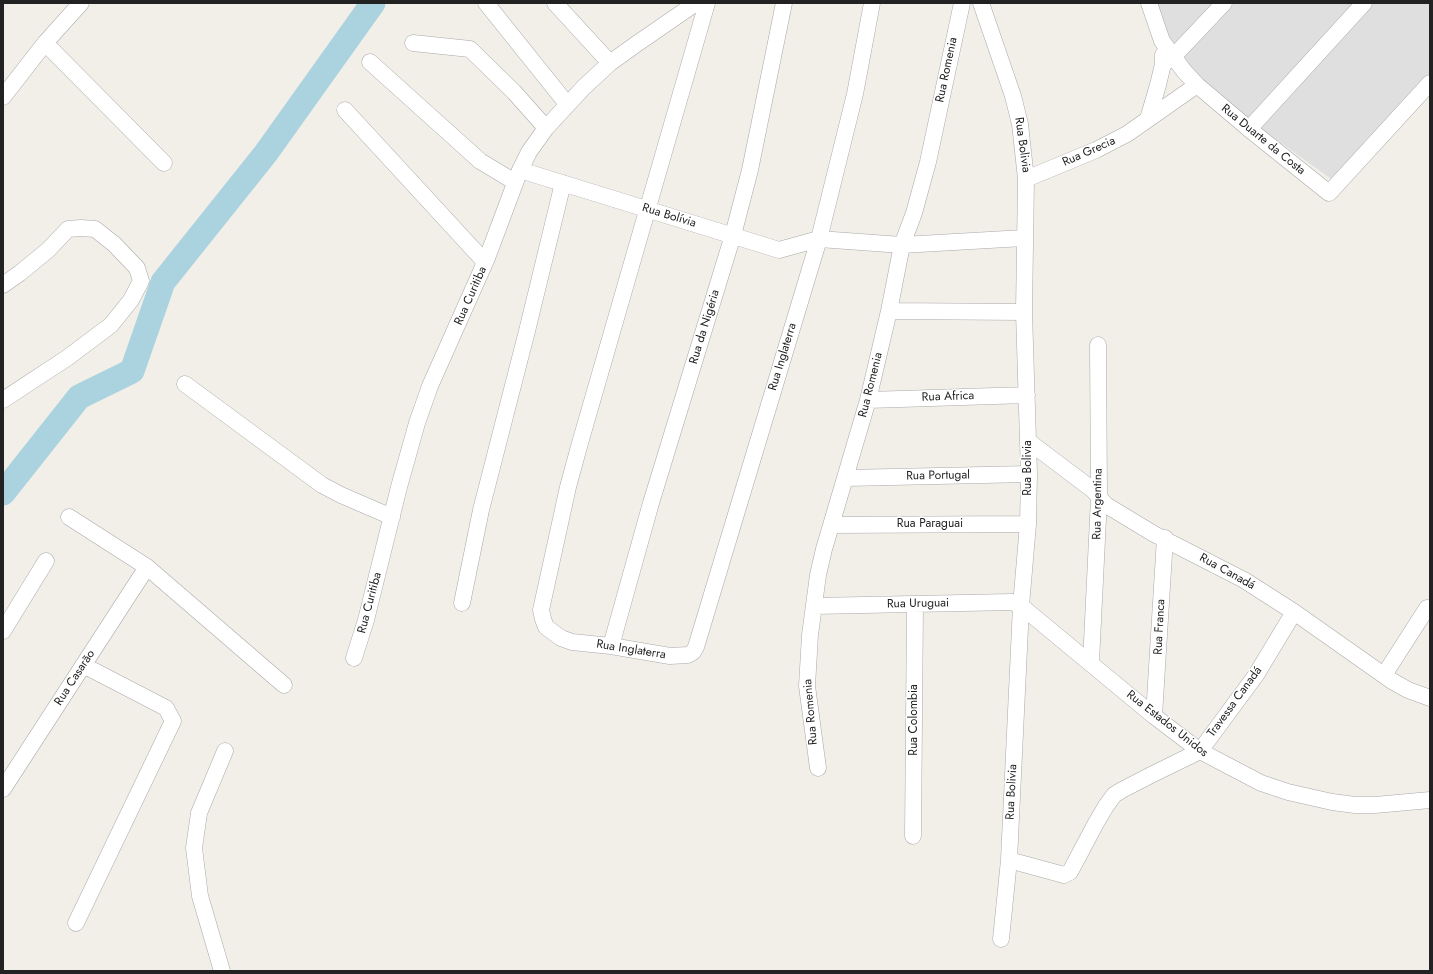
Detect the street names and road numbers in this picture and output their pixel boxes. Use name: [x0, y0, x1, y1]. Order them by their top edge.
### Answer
street label: Rua Romenia: [933, 36, 961, 104]
street label: Rua Duarte da Costa: [1218, 102, 1308, 178]
street label: Rua Bolivia: [1011, 116, 1033, 174]
street label: Rua Grecia: [1060, 134, 1118, 170]
street label: Rua Bolívia: [640, 201, 698, 231]
street label: Rua Curitiba: [452, 264, 490, 328]
street label: Rua da Nigéria: [687, 288, 723, 366]
street label: Rua Inglaterra: [766, 321, 800, 393]
street label: Rua Romenia: [856, 351, 886, 419]
street label: Rua Africa: [922, 389, 974, 405]
street label: Rua Bolivia: [1021, 440, 1035, 496]
street label: Rua Portugal: [906, 468, 970, 484]
street label: Rua Argentina: [1090, 468, 1106, 540]
street label: Rua Paraguai: [897, 517, 963, 531]
street label: Rua Canadá: [1197, 551, 1257, 593]
street label: Rua Curitiba: [355, 571, 385, 635]
street label: Rua Uruguai: [887, 596, 949, 612]
street label: Rua Franca: [1151, 599, 1169, 655]
street label: Rua Inglaterra: [595, 637, 667, 663]
street label: Rua Casarão: [52, 647, 98, 709]
street label: Travessa Canadá: [1205, 664, 1265, 740]
street label: Rua Romenia: [801, 678, 821, 746]
street label: Rua Colombia: [907, 684, 921, 756]
street label: Rua Estados Unidos: [1123, 688, 1211, 760]
street label: Rua Bolivia: [1003, 764, 1021, 820]

